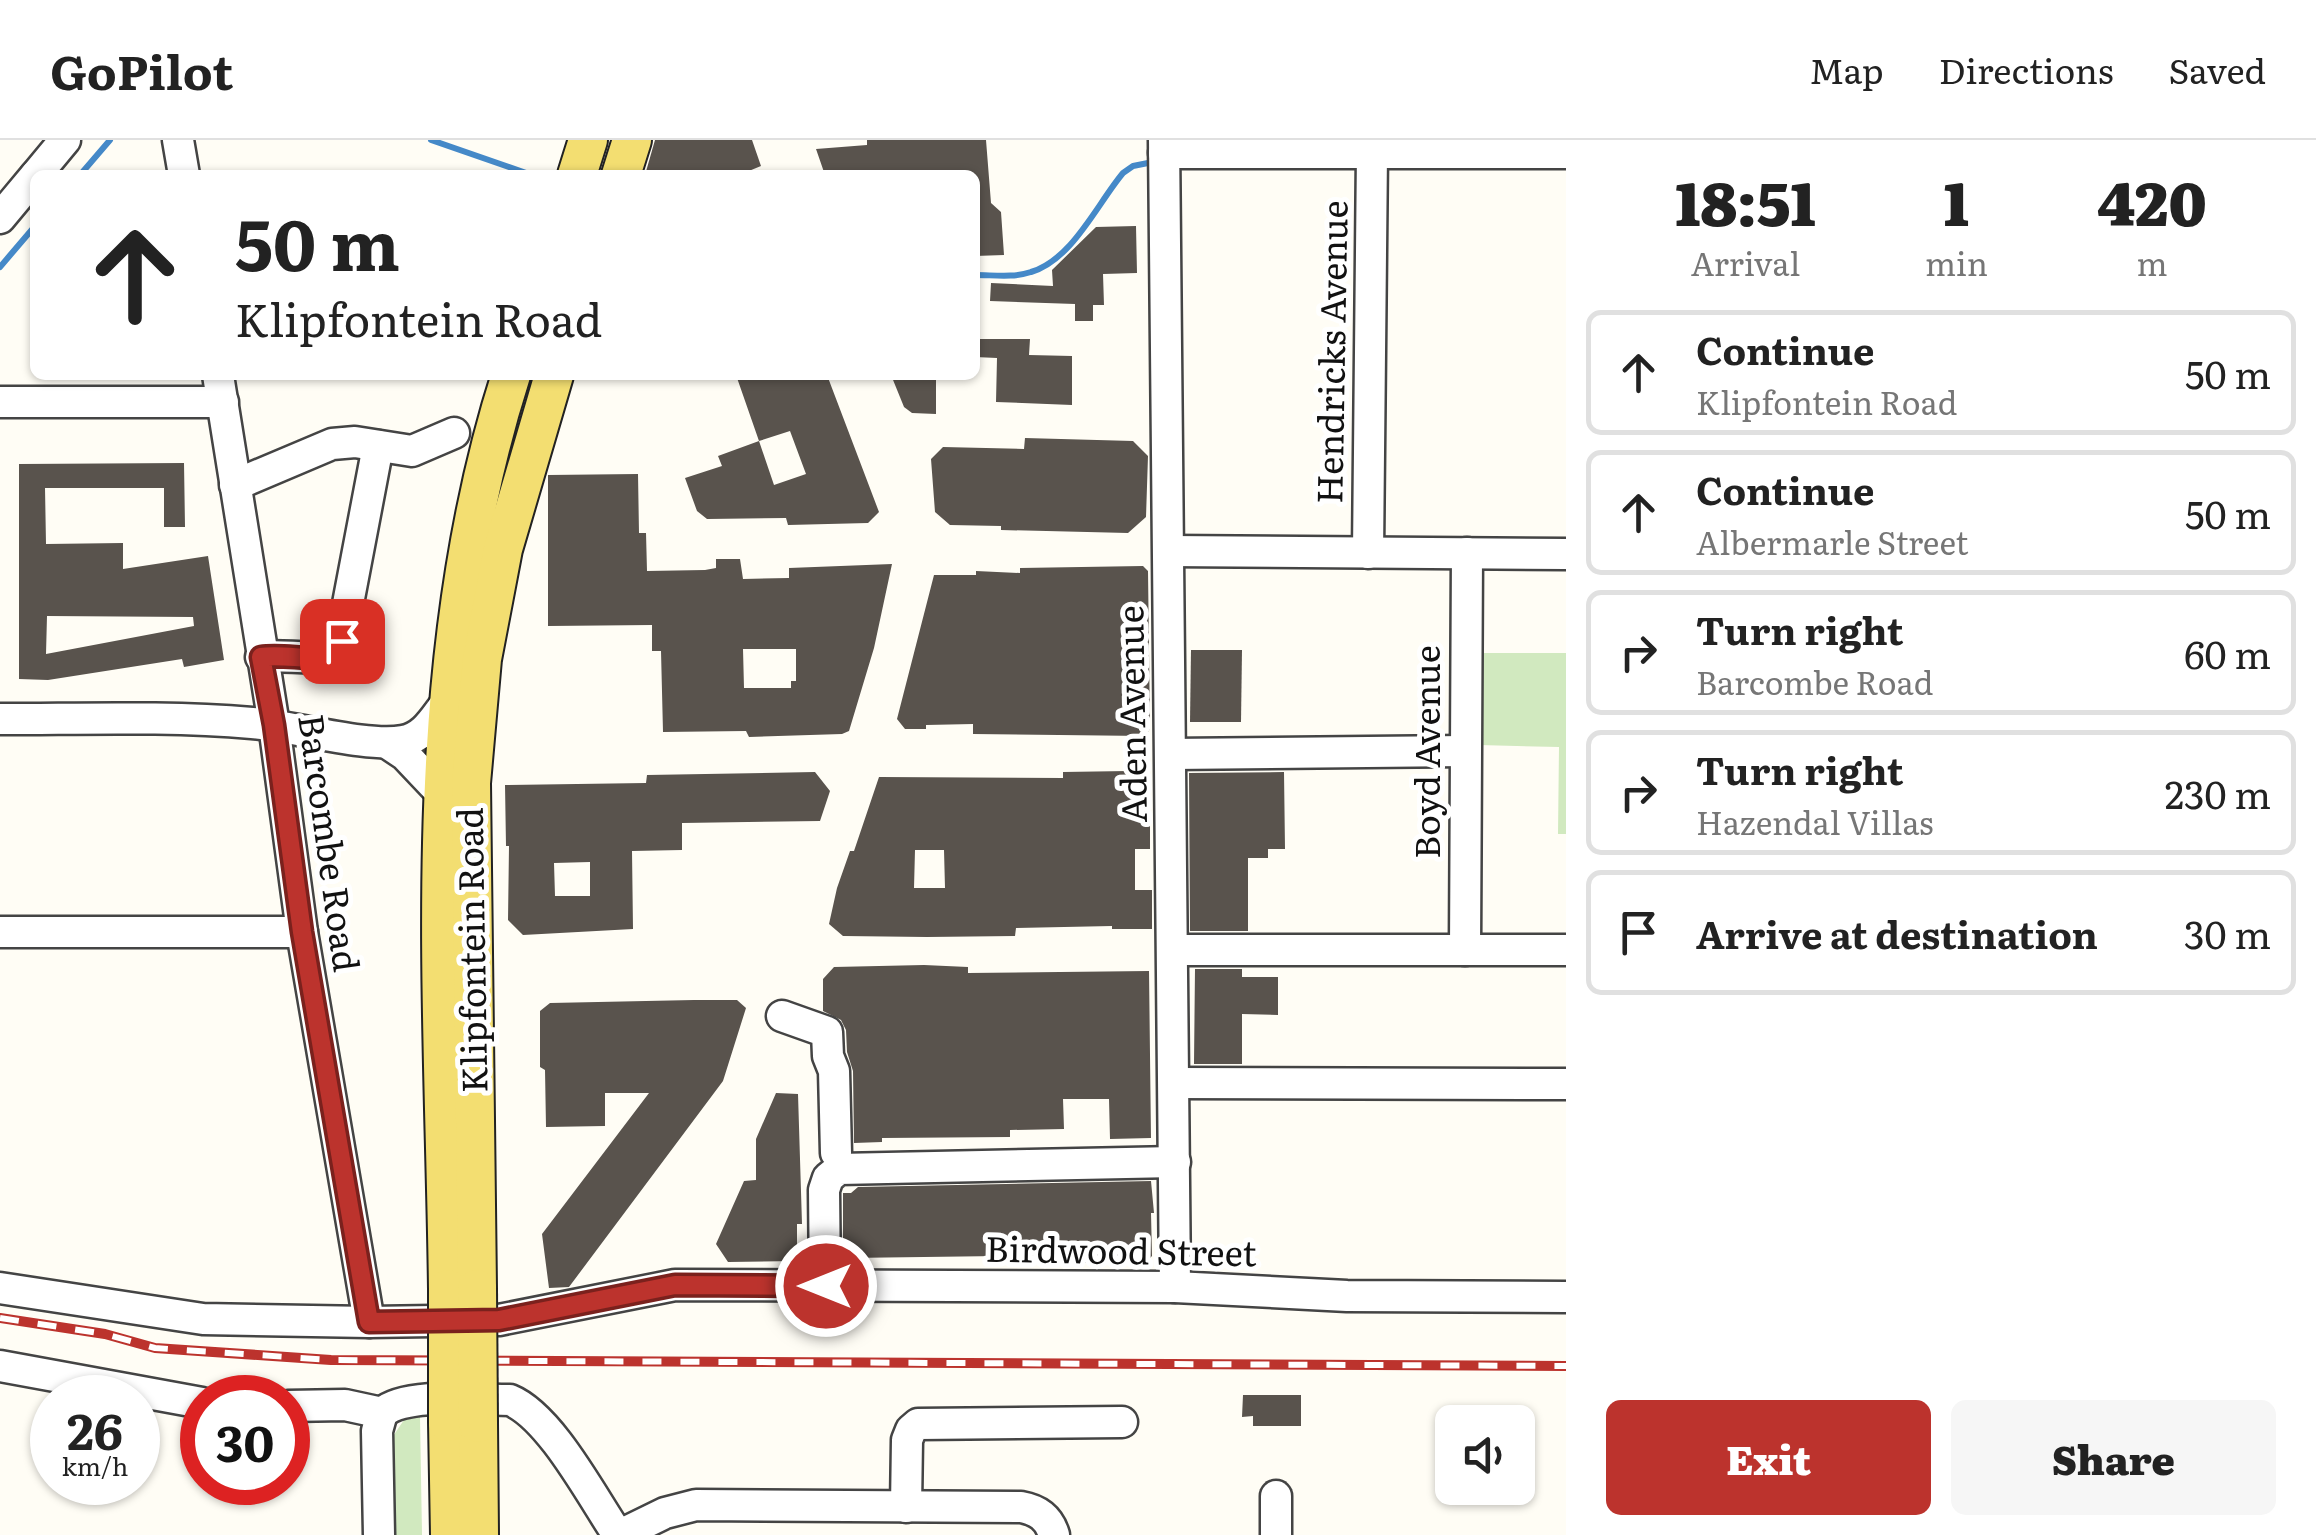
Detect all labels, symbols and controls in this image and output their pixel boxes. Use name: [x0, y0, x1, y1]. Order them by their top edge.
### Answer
text: GoPilot: [50, 34, 233, 105]
text: Map: [1809, 43, 1884, 95]
text: Directions: [1939, 43, 2114, 95]
text: Saved: [2169, 43, 2266, 95]
text: 18:51: [1675, 155, 1816, 244]
text: 1: [1944, 155, 1969, 244]
text: 420: [2097, 155, 2207, 244]
text: 50 m: [235, 189, 400, 293]
street label: Hendricks Avenue: [1301, 200, 1359, 504]
icon: ahead: [70, 210, 200, 340]
text: Arrival: [1691, 238, 1800, 286]
text: min: [1925, 238, 1988, 286]
text: m: [2136, 238, 2167, 286]
text: Klipfontein Road: [235, 284, 602, 351]
text: Continue: [1696, 320, 1874, 377]
text: 50 m: [2185, 344, 2271, 401]
icon: ahead: [1611, 345, 1666, 400]
text: Klipfontein Road: [1696, 377, 1957, 425]
text: Continue: [1696, 460, 1874, 517]
text: 50 m: [2185, 484, 2271, 541]
icon: ahead: [1611, 485, 1666, 540]
text: Albermarle Street: [1696, 517, 1969, 565]
pin: [300, 599, 385, 684]
text: Turn right: [1696, 600, 1903, 657]
street label: Aden Avenue: [1102, 605, 1158, 823]
icon: arrive: [315, 614, 370, 669]
text: 60 m: [2184, 624, 2271, 681]
icon: right: [1611, 625, 1666, 680]
street label: Boyd Avenue: [1399, 645, 1451, 859]
text: Barcombe Road: [1696, 657, 1933, 705]
street label: Barcombe Road: [287, 710, 375, 975]
text: Turn right: [1696, 740, 1903, 797]
text: 230 m: [2165, 764, 2271, 821]
icon: right: [1611, 765, 1666, 820]
text: Hazendal Villas: [1696, 797, 1934, 845]
street label: Klipfontein Road: [442, 807, 498, 1093]
text: Arrive at destination: [1696, 904, 2098, 961]
text: 30 m: [2184, 904, 2271, 961]
icon: arrive: [1611, 905, 1666, 960]
street label: Birdwood Street: [985, 1221, 1257, 1277]
position arrow: [774, 1234, 878, 1338]
speed limit sign: 30: [180, 1375, 310, 1505]
text: 26: [67, 1391, 123, 1465]
button: Exit: [1606, 1400, 1931, 1515]
button: Share: [1951, 1400, 2276, 1515]
map controls: [1435, 1405, 1535, 1505]
button: sound: [1435, 1405, 1535, 1505]
text: km/h: [62, 1447, 128, 1484]

